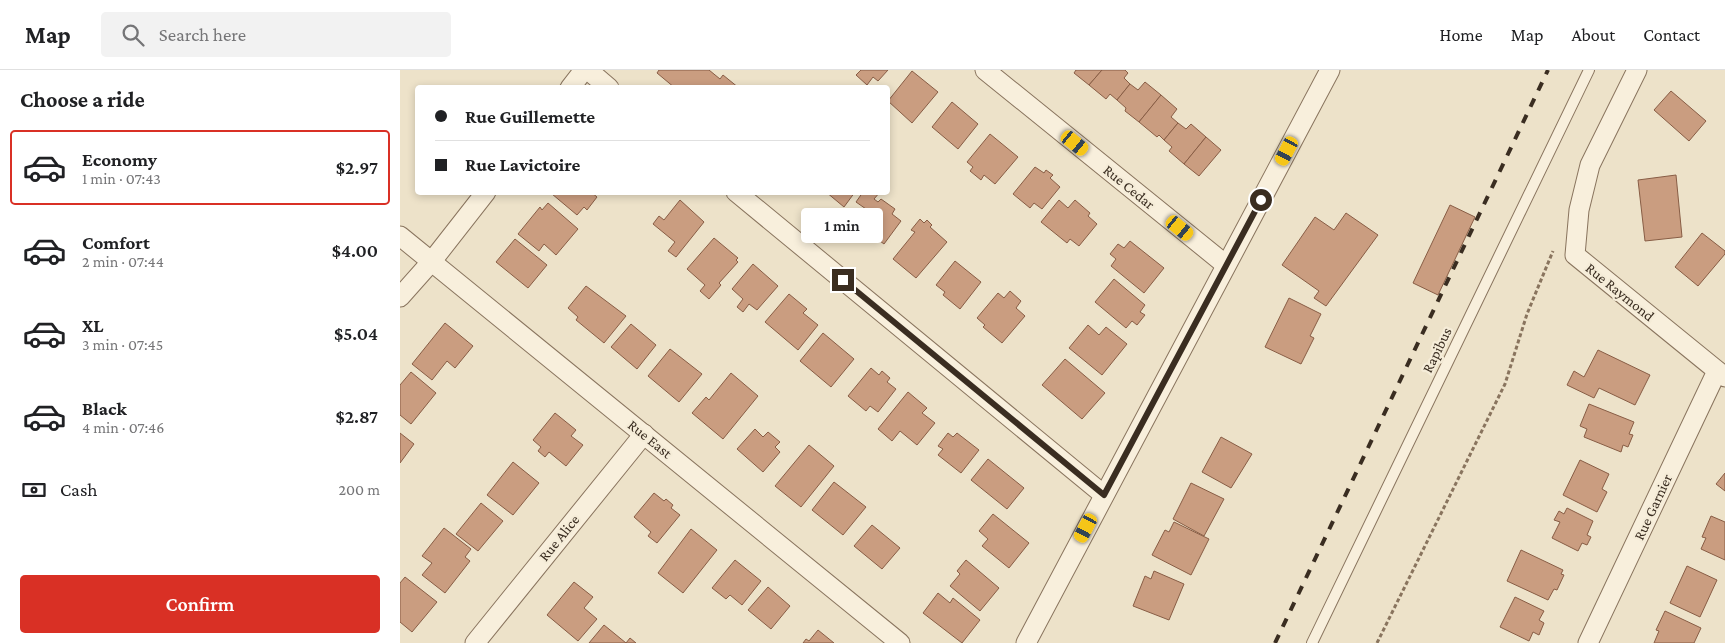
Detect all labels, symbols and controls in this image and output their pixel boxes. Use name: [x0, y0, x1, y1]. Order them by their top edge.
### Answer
search box: [101, 12, 451, 57]
text: Map: [25, 21, 71, 48]
icon: search: [119, 21, 147, 49]
text: Search here: [159, 24, 246, 45]
text: Home: [1440, 25, 1483, 45]
text: Map: [1511, 25, 1543, 45]
text: About: [1571, 25, 1615, 45]
text: Contact: [1643, 25, 1700, 45]
text: Choose a ride: [20, 87, 145, 112]
text: Rue Guillemette: [465, 106, 595, 127]
car: [1058, 128, 1091, 158]
car: [1273, 134, 1300, 168]
icon: car: [22, 145, 67, 190]
text: Economy: [82, 149, 157, 170]
text: Rue Lavictoire: [465, 154, 580, 175]
text: $2.97: [336, 157, 378, 178]
street label: Rue Cedar: [1100, 162, 1158, 213]
text: 1 min · 07:43: [82, 170, 161, 187]
route start: [1250, 189, 1272, 211]
callout: 1 min: [802, 208, 884, 242]
car: [1163, 213, 1196, 243]
text: 1 min: [824, 217, 860, 234]
icon: car: [22, 228, 67, 273]
text: Comfort: [82, 232, 150, 253]
text: $4.00: [332, 240, 378, 261]
text: 2 min · 07:44: [82, 253, 164, 270]
street label: Rue Raymond: [1582, 260, 1657, 325]
route end: [832, 269, 854, 291]
icon: car: [22, 311, 67, 356]
text: XL: [82, 315, 104, 336]
text: $5.04: [334, 323, 378, 344]
street label: Rapibus: [1419, 325, 1456, 376]
text: 3 min · 07:45: [82, 336, 163, 353]
icon: car: [22, 394, 67, 439]
text: Black: [82, 398, 127, 419]
text: $2.87: [335, 406, 378, 427]
street label: Rue East: [625, 417, 676, 462]
text: 4 min · 07:46: [82, 419, 164, 436]
street label: Rue Garnier: [1631, 471, 1676, 543]
icon: cash: [20, 476, 48, 504]
text: Cash: [60, 479, 98, 500]
text: 200 m: [338, 481, 380, 498]
street label: Rue Alice: [536, 511, 583, 564]
car: [1072, 511, 1099, 545]
button: Confirm: [20, 575, 380, 633]

